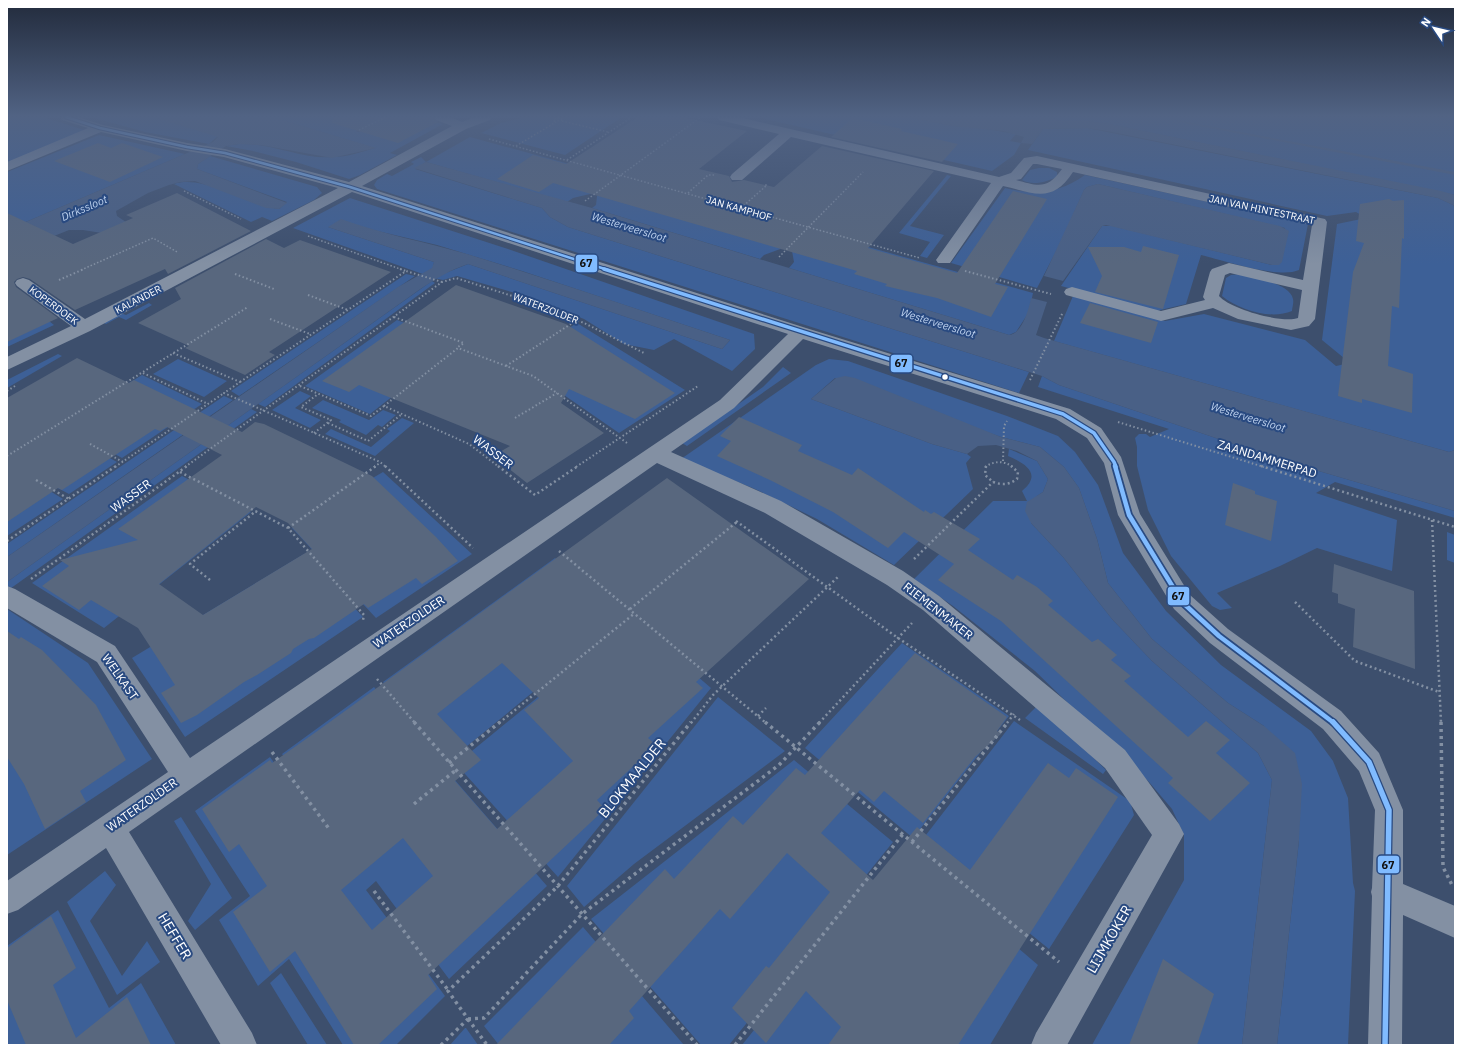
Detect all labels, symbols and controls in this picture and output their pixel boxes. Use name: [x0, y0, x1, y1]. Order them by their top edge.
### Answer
north arrow: [1414, 8, 1454, 48]
text: N: [1418, 15, 1434, 30]
water label: Dirkssloot: [59, 192, 110, 224]
street label: JAN VAN HINTESTRAAT: [1208, 192, 1316, 227]
street label: JAN KAMPHOF: [705, 193, 774, 224]
water label: Westerveersloot: [590, 209, 668, 245]
line badge: 67: [575, 254, 598, 273]
text: 67: [579, 256, 593, 270]
street label: KALANDER: [113, 282, 164, 317]
street label: KOPERDOEK: [27, 283, 81, 328]
street label: WATERZOLDER: [511, 290, 580, 327]
water label: Westerveersloot: [899, 305, 977, 341]
line badge: 67: [890, 354, 913, 373]
text: 67: [894, 356, 908, 370]
unlabelled marker: [940, 372, 950, 382]
water label: Westerveersloot: [1209, 399, 1287, 435]
street label: WASSER: [470, 432, 517, 472]
street label: ZAANDAMMERPAD: [1216, 436, 1319, 481]
street label: WASSER: [107, 476, 154, 515]
street label: RIEMENMAKER: [900, 579, 976, 643]
line badge: 67: [1167, 586, 1190, 606]
text: 67: [1171, 589, 1185, 603]
street label: WATERZOLDER: [370, 592, 448, 651]
street label: WELKAST: [99, 651, 142, 703]
street label: BLOKMAALDER: [594, 734, 670, 822]
street label: WATERZOLDER: [103, 774, 180, 835]
line badge: 67: [1377, 855, 1400, 874]
text: 67: [1381, 858, 1395, 872]
street label: LIJMKOKER: [1082, 902, 1136, 976]
street label: HEFFER: [154, 910, 196, 962]

